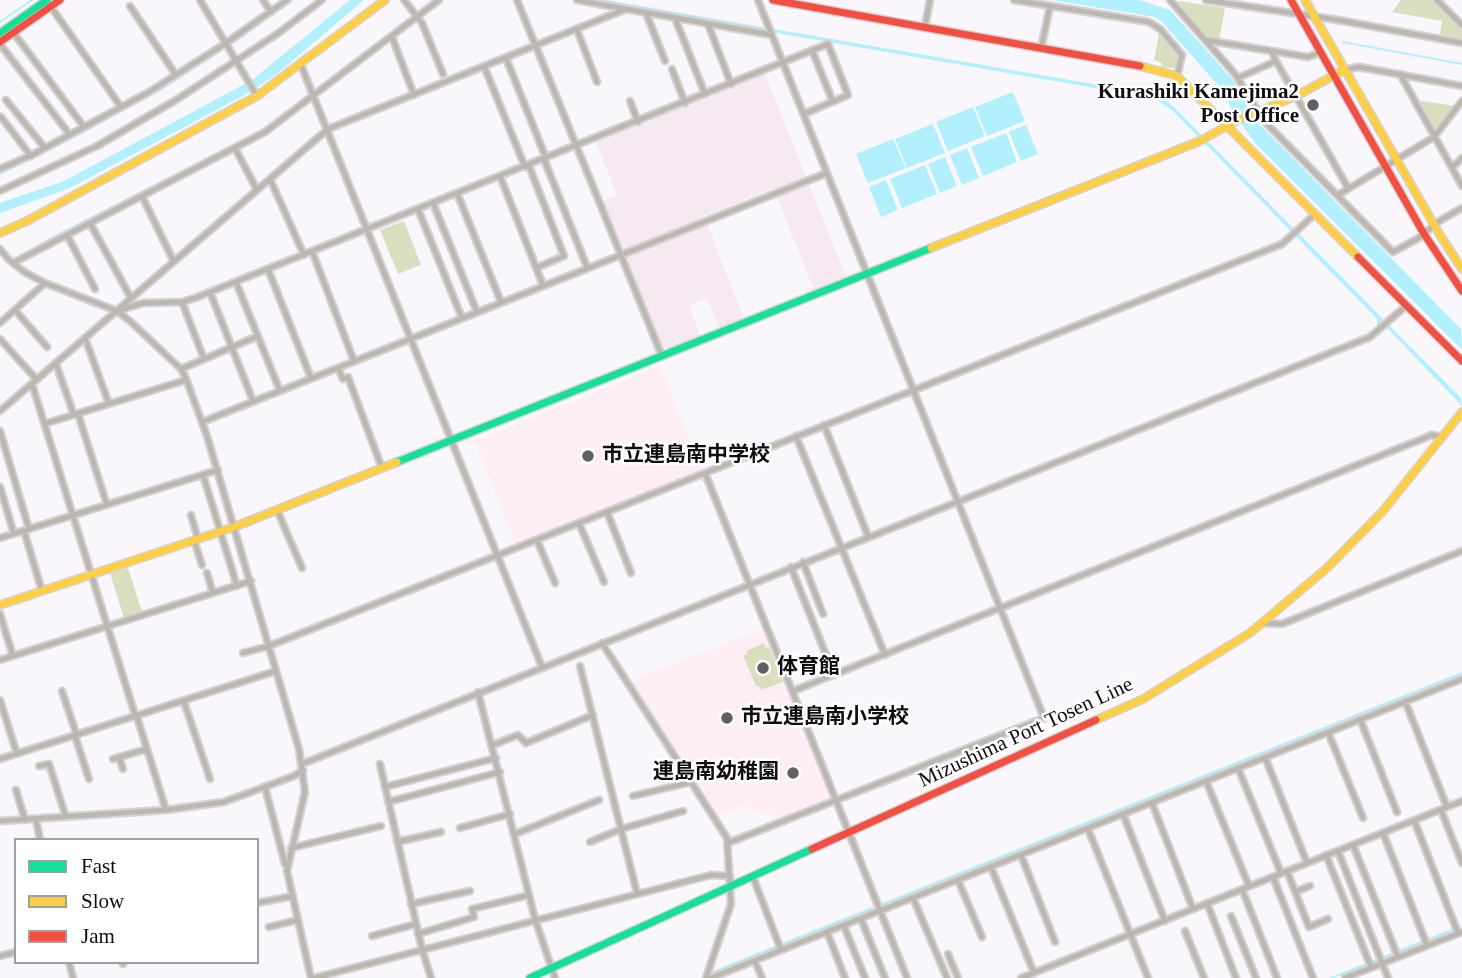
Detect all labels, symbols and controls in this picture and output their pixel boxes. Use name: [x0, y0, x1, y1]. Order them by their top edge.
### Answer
place label: Kurashiki Kamejima2 Post Office: [1098, 80, 1299, 130]
marker: Kurashiki Kamejima2 Post Office: [1305, 97, 1321, 113]
place label: 市立連島南中学校: [602, 443, 770, 469]
marker: 市立連島南中学校: [580, 448, 596, 464]
place label: 体育館: [777, 655, 840, 681]
marker: 体育館: [755, 660, 771, 676]
street label: Mizushima Port Tosen Line: [915, 672, 1137, 794]
place label: 市立連島南小学校: [741, 705, 909, 731]
marker: 市立連島南小学校: [719, 710, 735, 726]
place label: 連島南幼稚園: [653, 760, 779, 786]
marker: 連島南幼稚園: [785, 765, 801, 781]
legend: [14, 838, 259, 964]
text: Fast: [81, 854, 116, 878]
text: Slow: [81, 889, 124, 913]
text: Jam: [81, 924, 115, 948]

